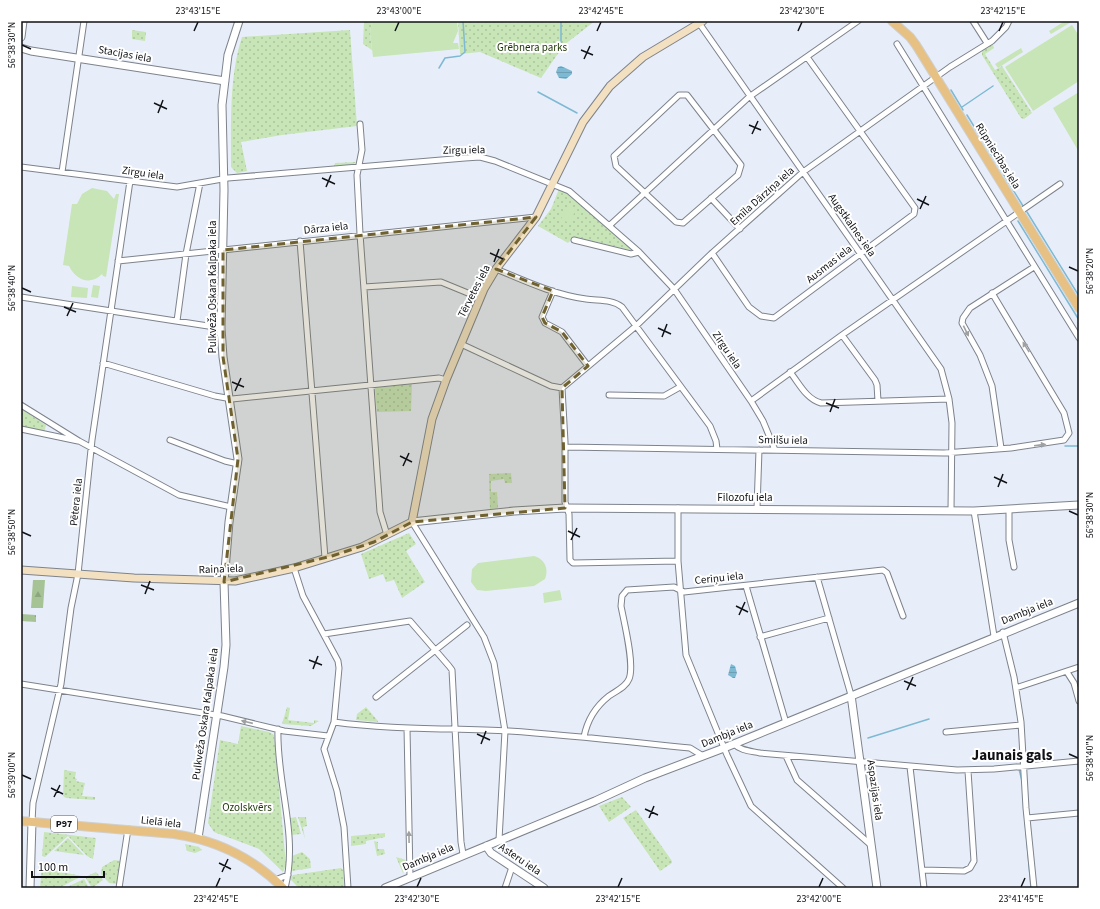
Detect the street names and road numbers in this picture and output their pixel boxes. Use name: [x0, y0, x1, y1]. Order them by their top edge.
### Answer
street label: Stacijas iela: [97, 42, 153, 66]
street label: Rūpniecības iela: [972, 120, 1024, 192]
street label: Zirgu iela: [443, 142, 485, 158]
street label: Zirgu iela: [121, 163, 165, 183]
street label: Emīla Dārziņa iela: [727, 163, 797, 229]
street label: Augstkalnes iela: [825, 190, 879, 260]
street label: Dārza iela: [303, 218, 349, 238]
street label: Pulkveža Oskara Kalpaka iela: [205, 220, 220, 354]
street label: Ausmas iela: [803, 241, 855, 287]
street label: Tērvetes iela: [454, 262, 494, 320]
street label: Zirgu iela: [709, 328, 745, 372]
street label: Smilšu iela: [758, 432, 808, 448]
street label: Pētera iela: [66, 477, 86, 527]
street label: Filozofu iela: [717, 490, 773, 505]
street label: Raiņa iela: [198, 561, 244, 577]
street label: Ceriņu iela: [694, 568, 744, 588]
street label: Dambja iela: [999, 594, 1055, 628]
street label: Pulkveža Oskara Kalpaka iela: [188, 647, 222, 781]
street label: Dambja iela: [699, 717, 755, 751]
street label: Aspazijas iela: [863, 759, 887, 821]
street label: Lielā iela: [140, 812, 182, 832]
road number: P97: [51, 816, 77, 832]
street label: Dambja iela: [400, 839, 456, 875]
street label: Asteru iela: [496, 839, 544, 879]

